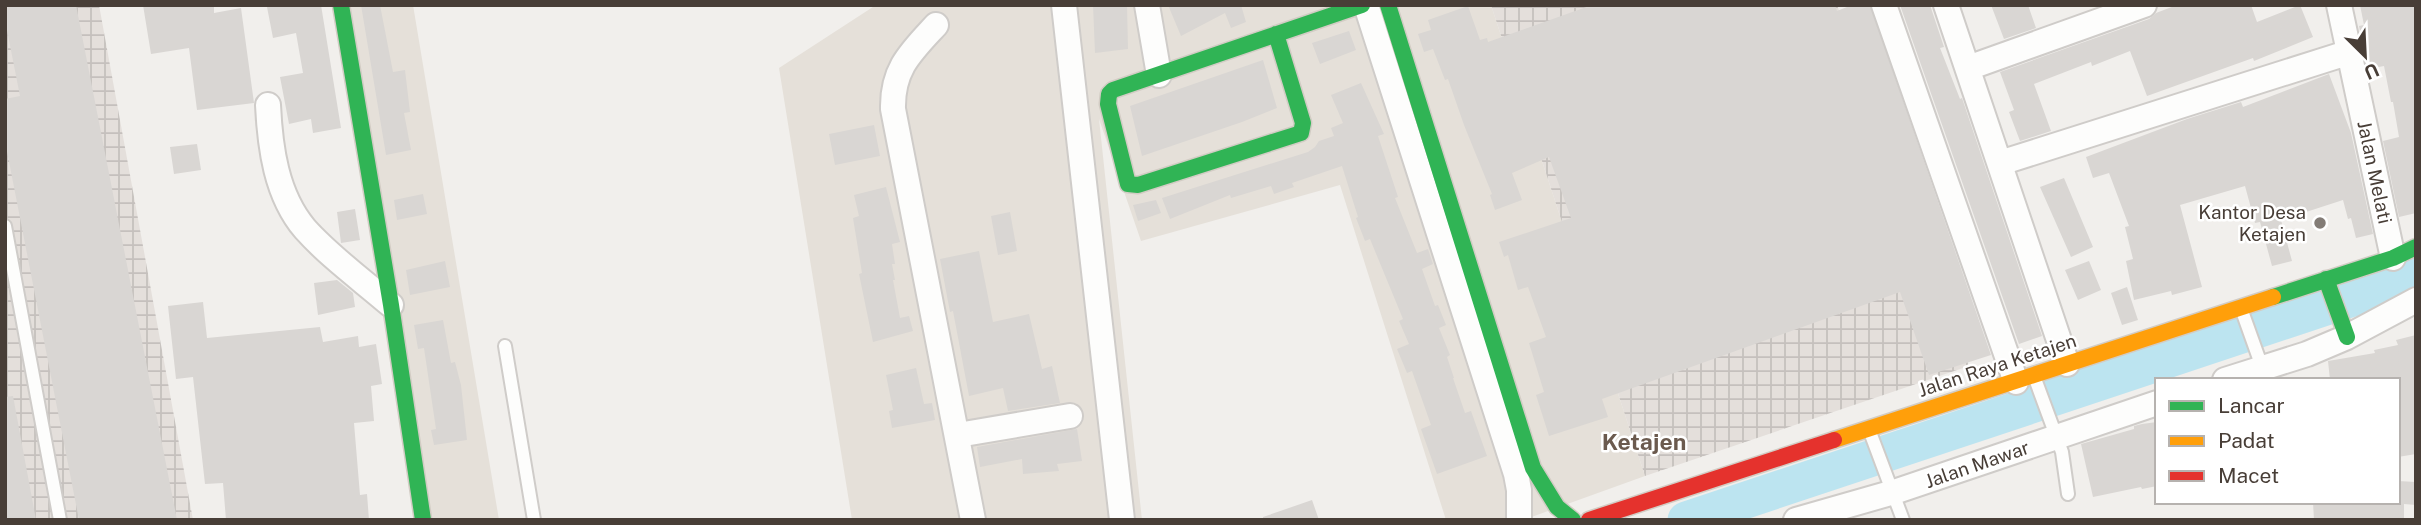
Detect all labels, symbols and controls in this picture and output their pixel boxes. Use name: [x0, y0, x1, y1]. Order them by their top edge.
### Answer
north arrow: [2330, 21, 2400, 91]
text: U: [2361, 59, 2383, 84]
street label: Jalan Melati: [2353, 118, 2397, 226]
place label: Kantor Desa Ketajen: [2198, 201, 2306, 245]
marker: Kantor Desa Ketajen: [2312, 215, 2328, 231]
street label: Jalan Raya Ketajen: [1915, 329, 2079, 401]
legend: [2155, 378, 2400, 504]
text: Lancar: [2218, 393, 2285, 418]
district label: Ketajen: [1602, 428, 1686, 455]
text: Padat: [2218, 428, 2275, 453]
street label: Jalan Mawar: [1922, 436, 2032, 492]
text: Macet: [2218, 463, 2279, 488]

